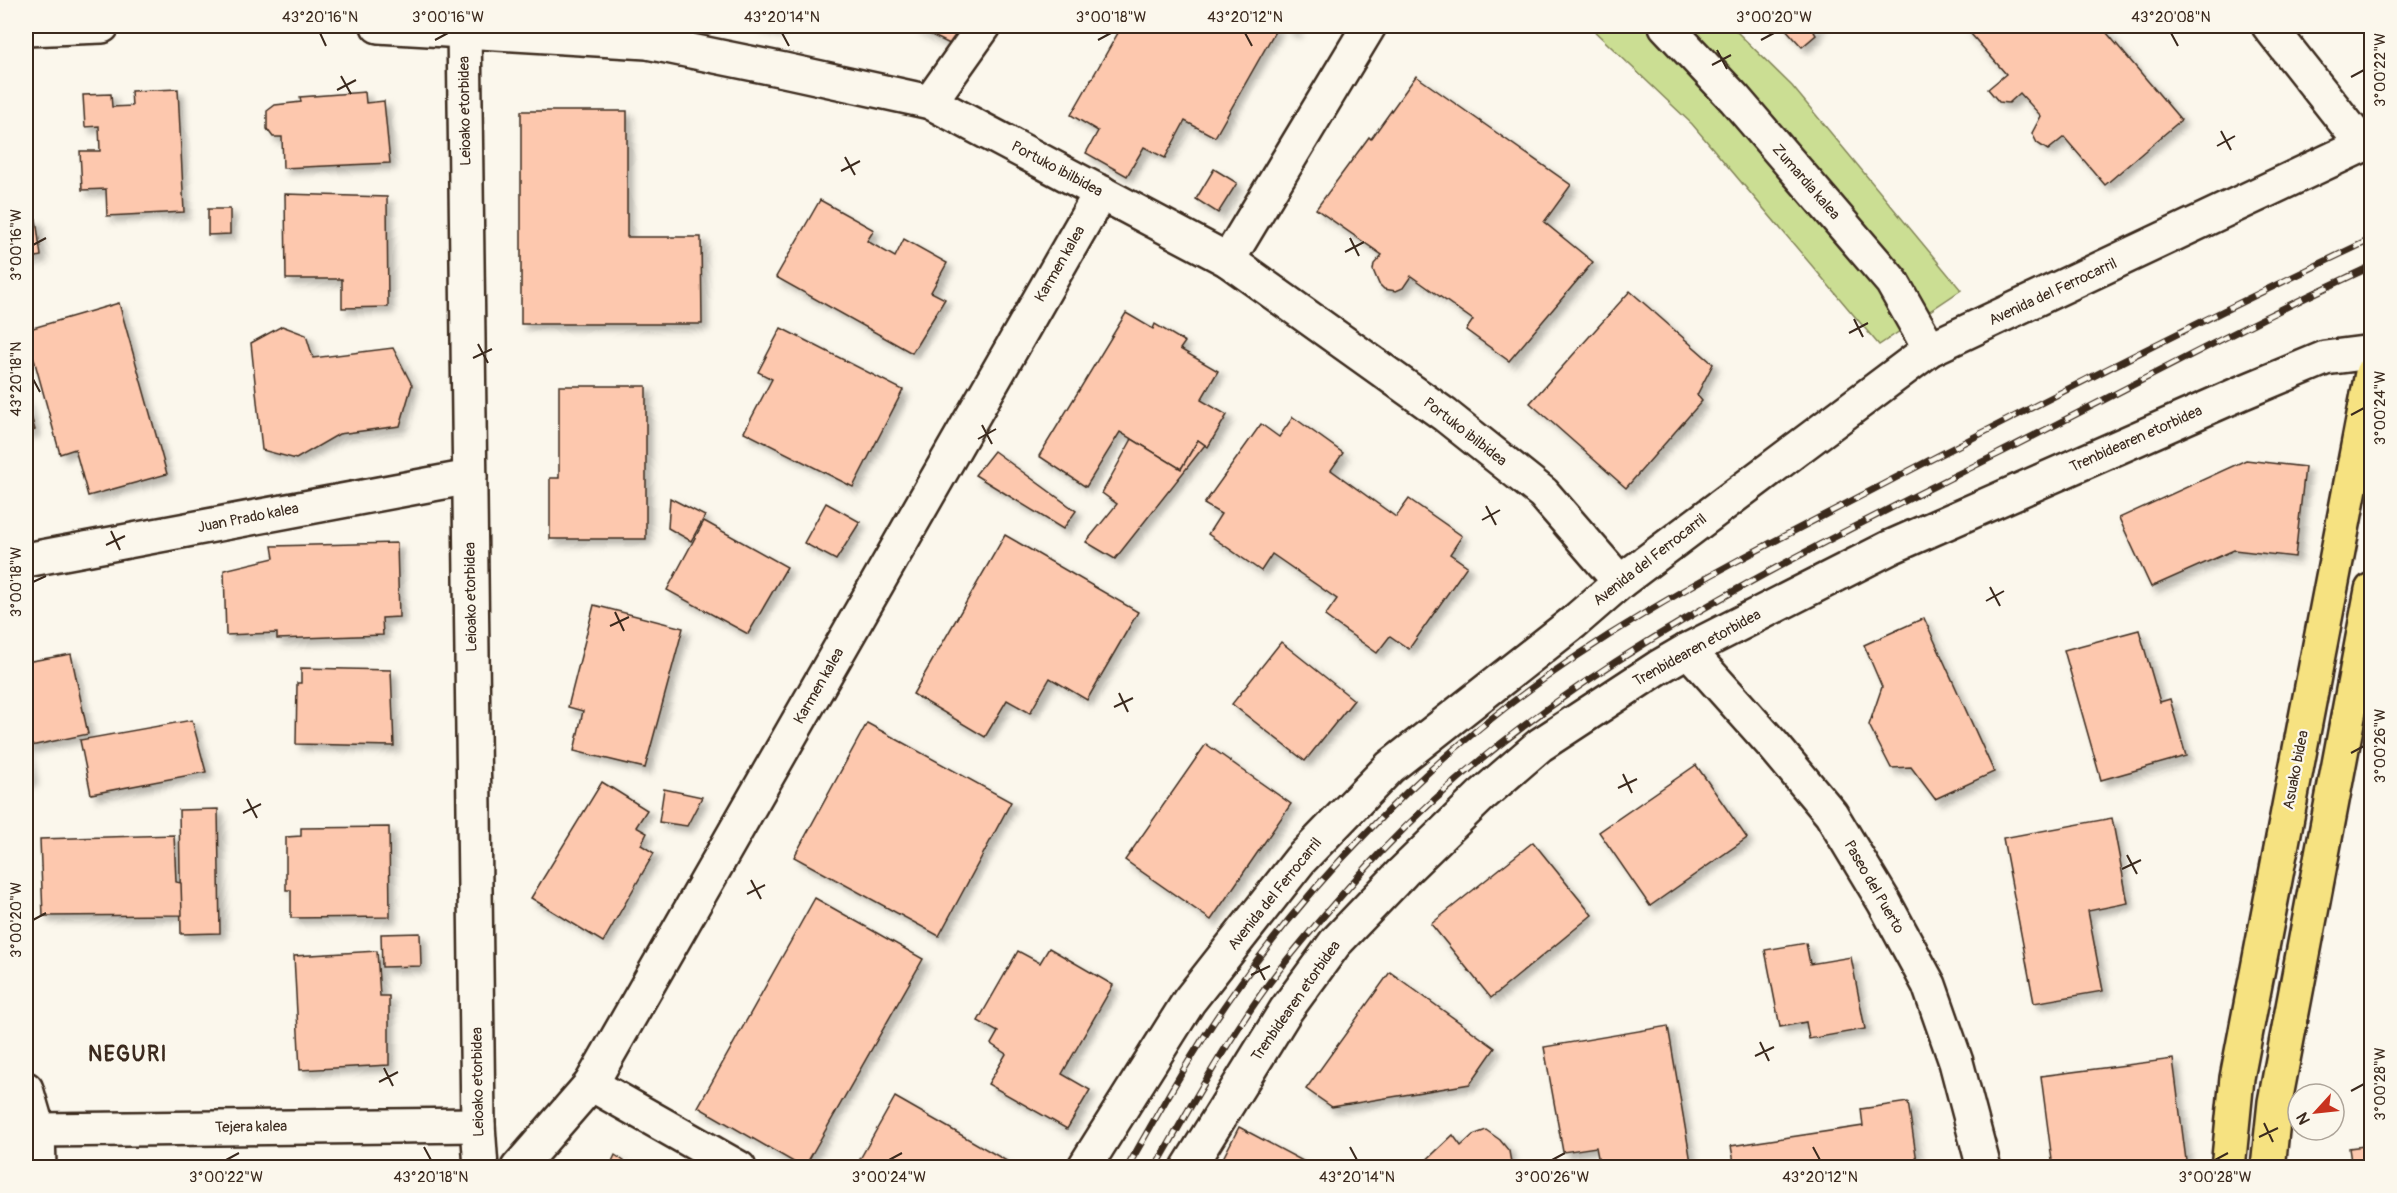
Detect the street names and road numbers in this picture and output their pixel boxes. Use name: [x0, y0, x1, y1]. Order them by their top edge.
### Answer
street label: Leioako etorbidea: [455, 56, 475, 166]
street label: Portuko ibilbidea: [1008, 137, 1106, 201]
street label: Zumardia kalea: [1768, 140, 1844, 224]
street label: Karmen kalea: [1031, 223, 1089, 305]
street label: Avenida del Ferrocarril: [1986, 254, 2120, 330]
street label: Portuko ibilbidea: [1419, 393, 1511, 471]
street label: Trenbidearen etorbidea: [2067, 401, 2205, 477]
street label: Juan Prado kalea: [196, 499, 300, 537]
street label: Avenida del Ferrocarril: [1589, 510, 1711, 610]
street label: Leioako etorbidea: [461, 542, 481, 652]
street label: Trenbidearen etorbidea: [1630, 605, 1764, 691]
street label: Karmen kalea: [790, 645, 848, 727]
street label: Asuako bidea: [2279, 729, 2313, 811]
street label: Avenida del Ferrocarril: [1224, 834, 1326, 954]
street label: Paseo del Puerto: [1840, 837, 1908, 937]
street label: Trenbidearen etorbidea: [1247, 937, 1345, 1065]
street label: Leioako etorbidea: [468, 1027, 488, 1137]
street label: Tejera kalea: [215, 1117, 287, 1137]

